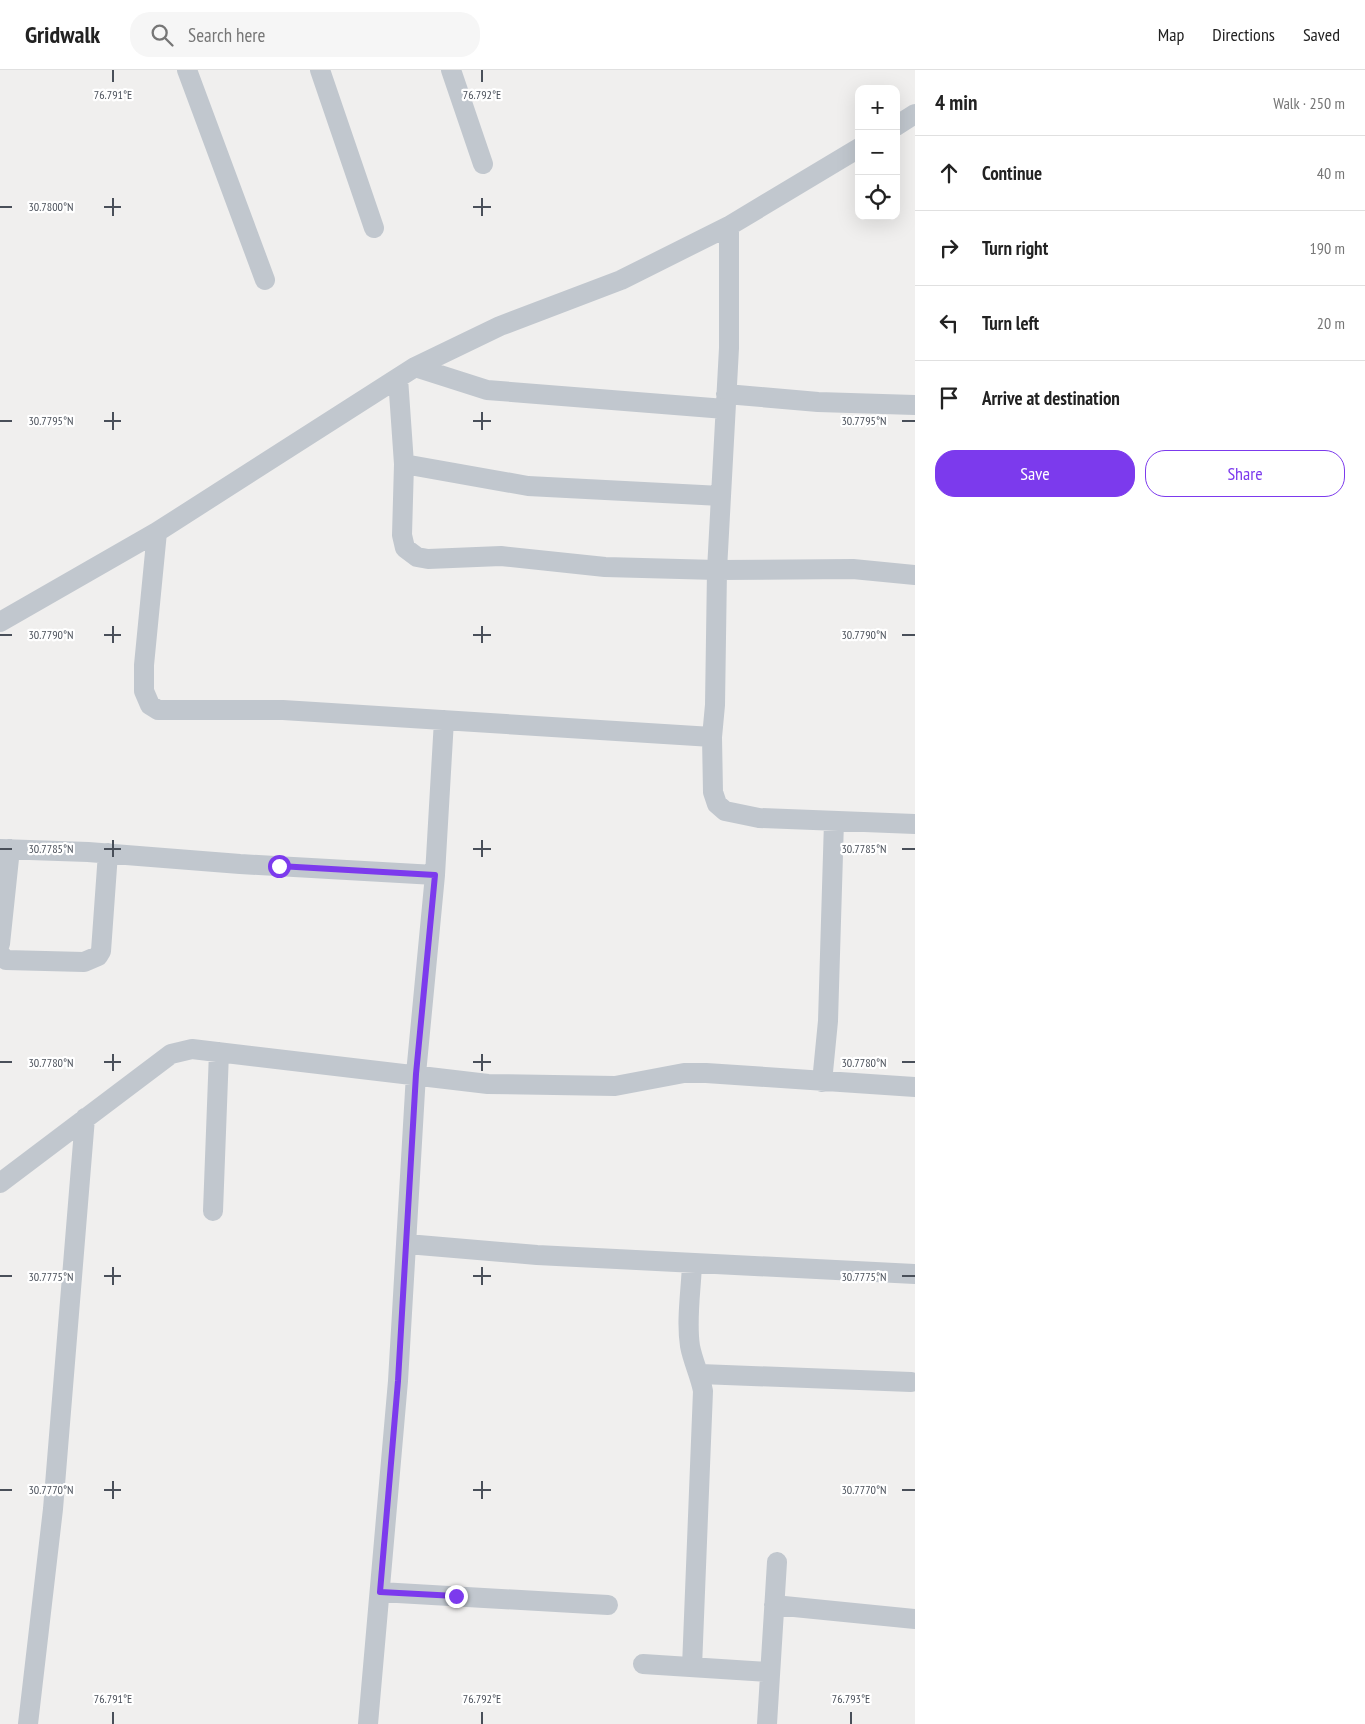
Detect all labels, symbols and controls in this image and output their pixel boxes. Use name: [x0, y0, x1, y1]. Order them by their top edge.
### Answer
search box: [130, 12, 480, 57]
text: Gridwalk: [25, 19, 100, 50]
icon: search: [148, 21, 176, 49]
text: Search here: [188, 23, 265, 47]
text: Map: [1158, 23, 1184, 46]
text: Directions: [1212, 23, 1275, 46]
text: Saved: [1303, 23, 1340, 46]
map controls: [855, 85, 900, 220]
button: +: [855, 85, 900, 130]
text: 76.791°E: [94, 87, 132, 102]
text: 76.792°E: [463, 87, 501, 102]
text: 4 min: [935, 89, 977, 116]
text: Walk · 250 m: [1273, 93, 1345, 113]
button: −: [855, 130, 900, 175]
icon: ahead: [935, 159, 963, 187]
text: Continue: [982, 161, 1042, 185]
text: 40 m: [1317, 163, 1345, 183]
button: locate: [855, 175, 900, 220]
text: 30.7800°N: [28, 199, 74, 214]
icon: right: [935, 234, 963, 262]
text: Turn right: [982, 236, 1048, 260]
text: 190 m: [1310, 238, 1345, 258]
icon: left: [935, 309, 963, 337]
text: Turn left: [982, 311, 1039, 335]
text: 20 m: [1317, 313, 1345, 333]
icon: arrive: [935, 384, 963, 412]
text: Arrive at destination: [982, 386, 1120, 410]
text: 30.7795°N: [28, 413, 74, 428]
text: 30.7795°N: [841, 413, 887, 428]
button: Save: [935, 450, 1135, 497]
button: Share: [1145, 450, 1345, 497]
text: 30.7790°N: [28, 627, 74, 642]
text: 30.7790°N: [841, 627, 887, 642]
text: 30.7785°N: [28, 841, 74, 856]
text: 30.7785°N: [841, 841, 887, 856]
route start: [268, 855, 291, 878]
text: 30.7780°N: [28, 1055, 74, 1070]
text: 30.7780°N: [841, 1055, 887, 1070]
text: 30.7775°N: [28, 1269, 74, 1284]
text: 30.7775°N: [841, 1269, 887, 1284]
text: 30.7770°N: [28, 1482, 74, 1497]
text: 30.7770°N: [841, 1482, 887, 1497]
route end: [445, 1585, 468, 1608]
text: 76.791°E: [94, 1691, 132, 1706]
text: 76.792°E: [463, 1691, 501, 1706]
text: 76.793°E: [832, 1691, 870, 1706]

